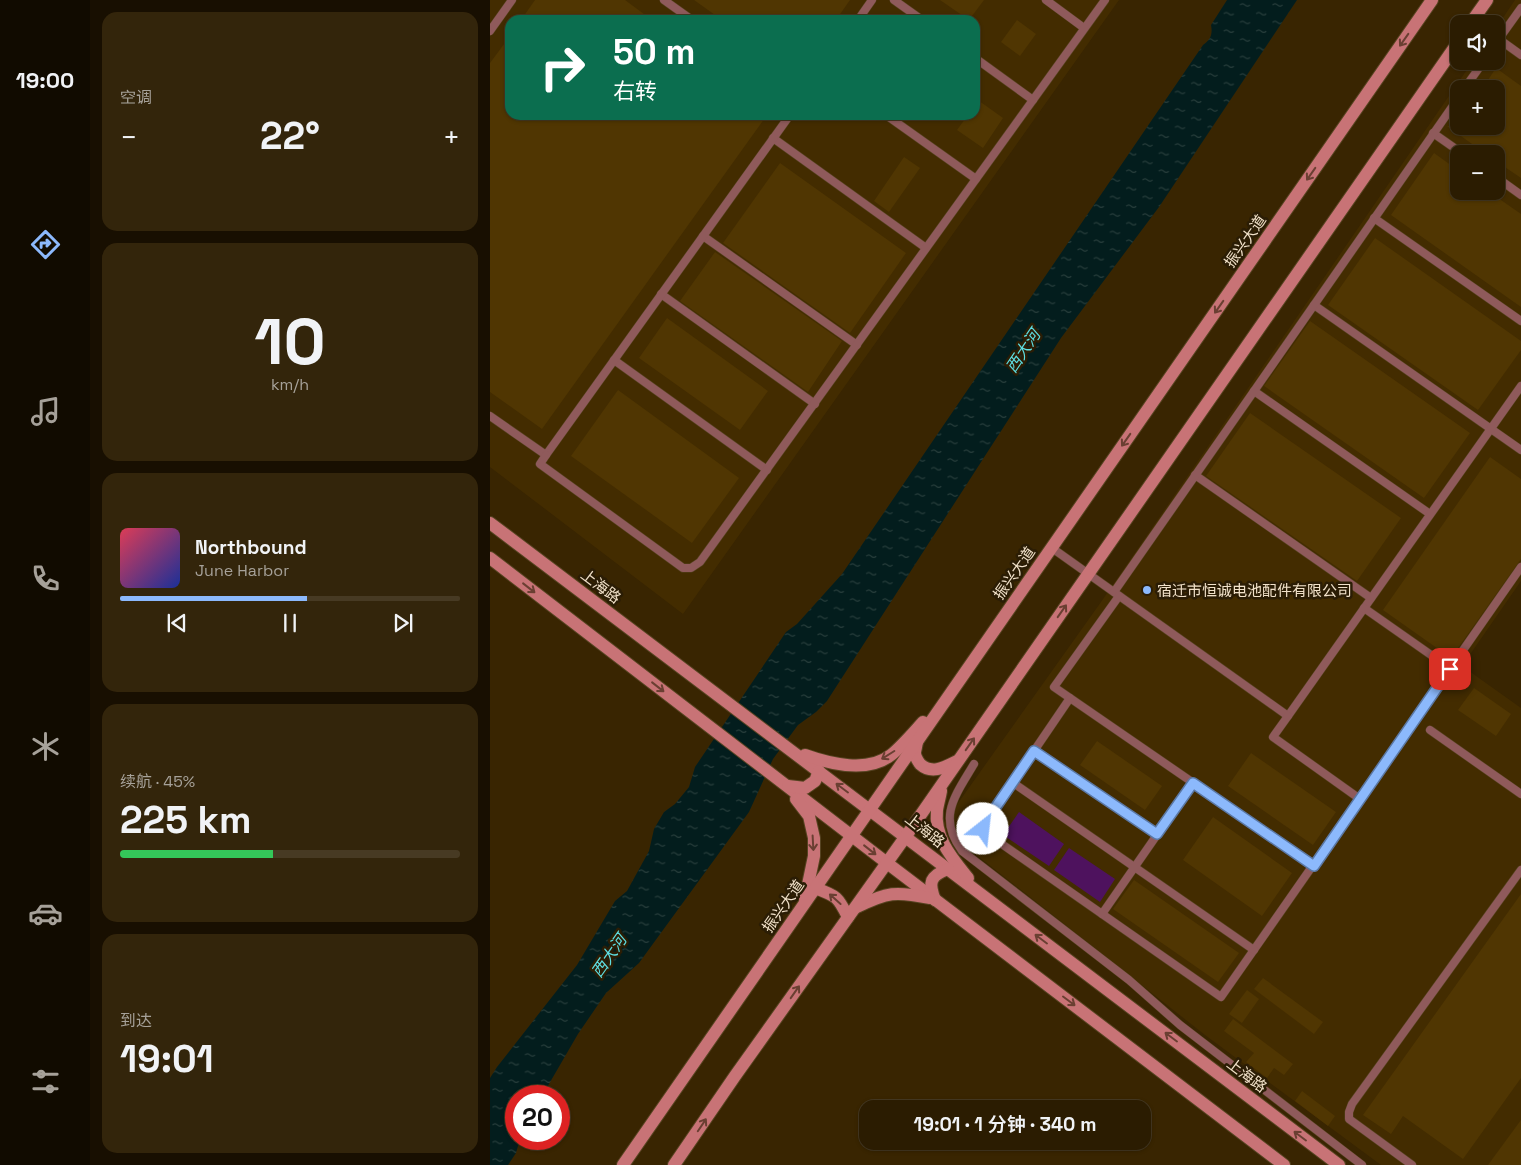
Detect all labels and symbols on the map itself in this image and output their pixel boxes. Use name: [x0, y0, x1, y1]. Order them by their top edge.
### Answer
one-way arrow: [1399, 33, 1409, 47]
one-way arrow: [1306, 166, 1316, 180]
street label: 振兴大道: [1220, 211, 1270, 271]
one-way arrow: [1214, 300, 1224, 314]
water label: 西大河: [1001, 323, 1047, 377]
one-way arrow: [1121, 433, 1131, 447]
street label: 振兴大道: [989, 543, 1039, 603]
street label: 上海路: [577, 565, 625, 607]
place label: 宿迁市恒诚电池配件有限公司: [1157, 581, 1352, 600]
one-way arrow: [522, 583, 536, 593]
marker: 宿迁市恒诚电池配件有限公司: [1141, 584, 1153, 596]
one-way arrow: [1057, 604, 1067, 618]
pin: [1429, 648, 1471, 690]
one-way arrow: [651, 681, 664, 692]
one-way arrow: [965, 738, 975, 752]
one-way arrow: [881, 750, 895, 761]
one-way arrow: [835, 783, 849, 793]
position arrow: [956, 802, 1008, 854]
street label: 上海路: [901, 809, 949, 851]
one-way arrow: [809, 835, 818, 851]
one-way arrow: [863, 845, 877, 855]
street label: 振兴大道: [758, 876, 808, 936]
one-way arrow: [829, 893, 842, 904]
water label: 西大河: [587, 928, 633, 982]
one-way arrow: [1035, 934, 1048, 945]
one-way arrow: [790, 985, 800, 999]
one-way arrow: [1062, 996, 1075, 1007]
one-way arrow: [1165, 1032, 1178, 1043]
street label: 上海路: [1223, 1054, 1271, 1096]
speed limit sign: 20: [505, 1085, 570, 1150]
one-way arrow: [697, 1118, 707, 1132]
one-way arrow: [1294, 1130, 1307, 1141]

